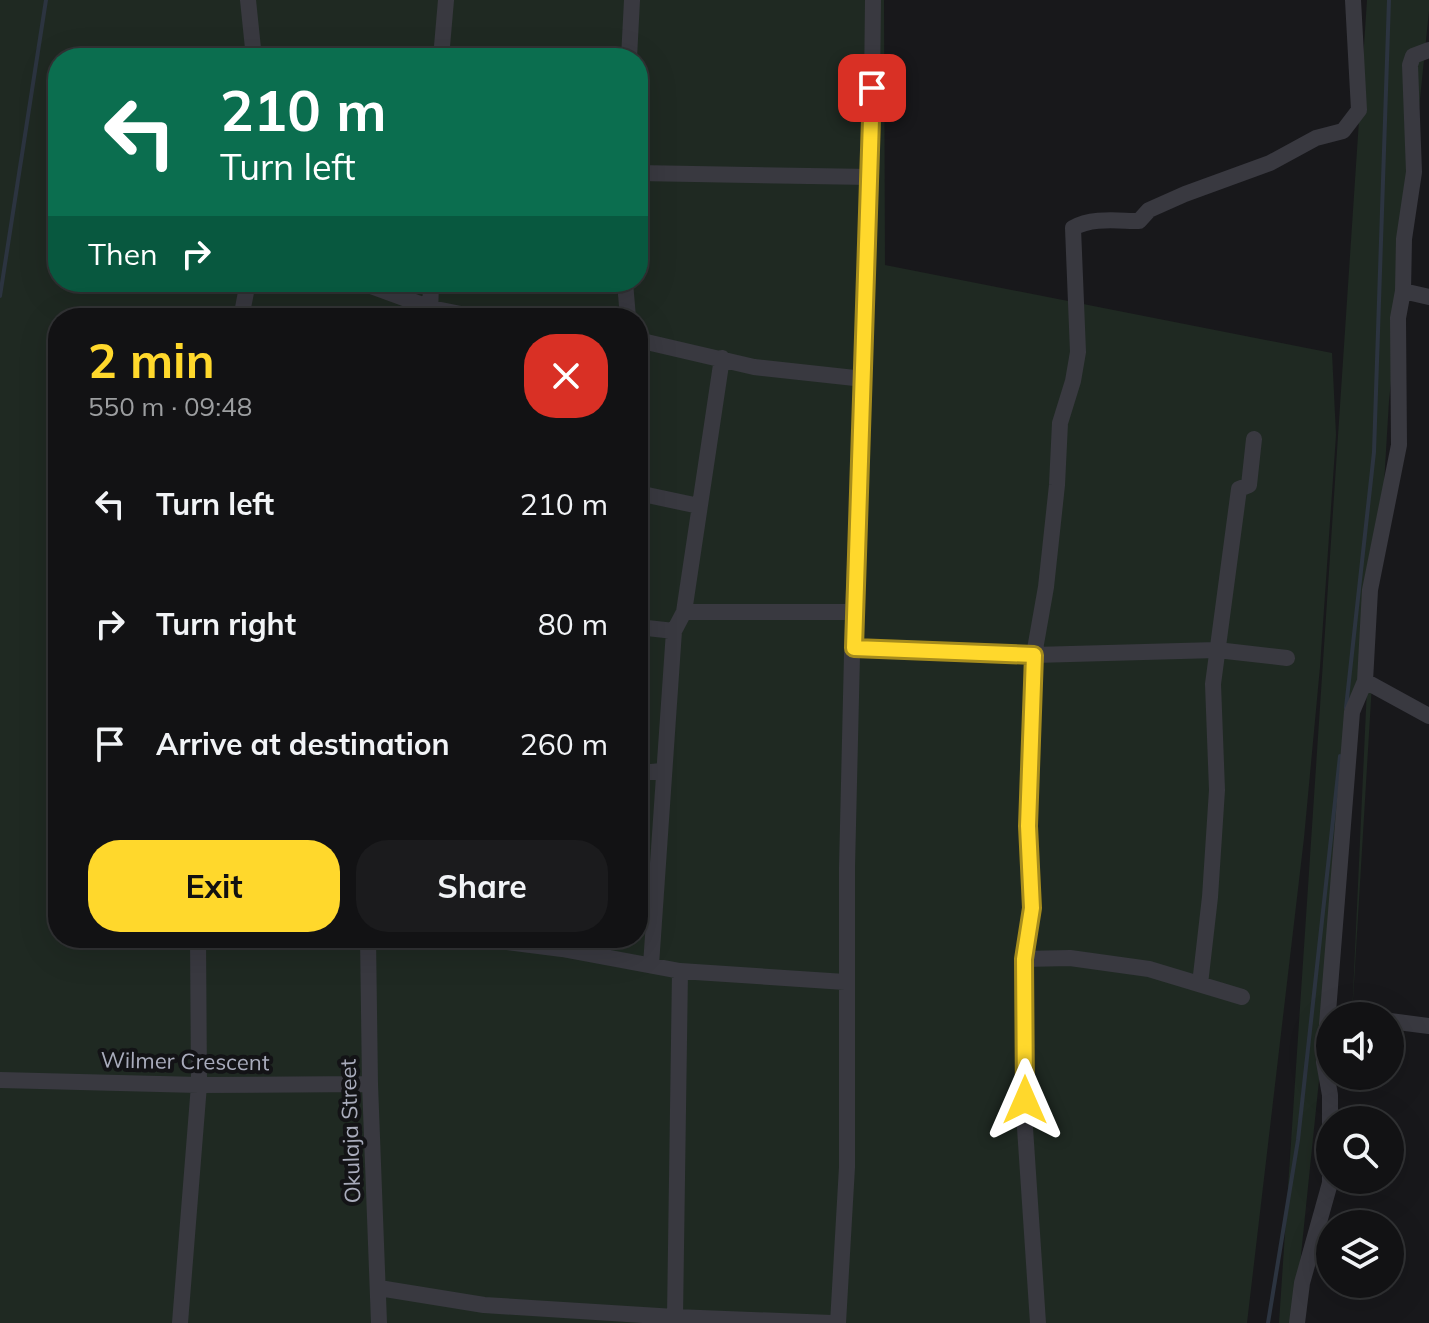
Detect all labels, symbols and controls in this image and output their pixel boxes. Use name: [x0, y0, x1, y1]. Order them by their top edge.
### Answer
pin: [838, 54, 906, 122]
icon: arrive: [850, 66, 894, 110]
text: 210 m: [220, 75, 387, 145]
icon: left: [88, 80, 192, 184]
text: Turn left: [220, 144, 356, 189]
icon: right: [174, 232, 218, 276]
text: Then: [88, 235, 158, 273]
text: 2 min: [88, 330, 215, 390]
button: close: [524, 334, 608, 418]
text: 550 m · 09:48: [88, 390, 252, 423]
icon: left: [88, 482, 132, 526]
text: Turn left: [156, 485, 274, 523]
text: 210 m: [520, 485, 608, 523]
icon: right: [88, 602, 132, 646]
text: Turn right: [156, 605, 296, 643]
text: 80 m: [538, 605, 608, 643]
icon: arrive: [88, 722, 132, 766]
text: Arrive at destination: [156, 725, 450, 763]
text: 260 m: [520, 725, 608, 763]
button: Exit: [88, 840, 340, 932]
button: Share: [356, 840, 608, 932]
map controls: [1316, 1002, 1404, 1298]
button: sound: [1316, 1002, 1404, 1090]
street label: Wilmer Crescent: [100, 1046, 270, 1076]
street label: Okulaja Street: [333, 1058, 367, 1204]
position arrow: [983, 1058, 1067, 1142]
button: search: [1316, 1106, 1404, 1194]
button: layers: [1316, 1210, 1404, 1298]

